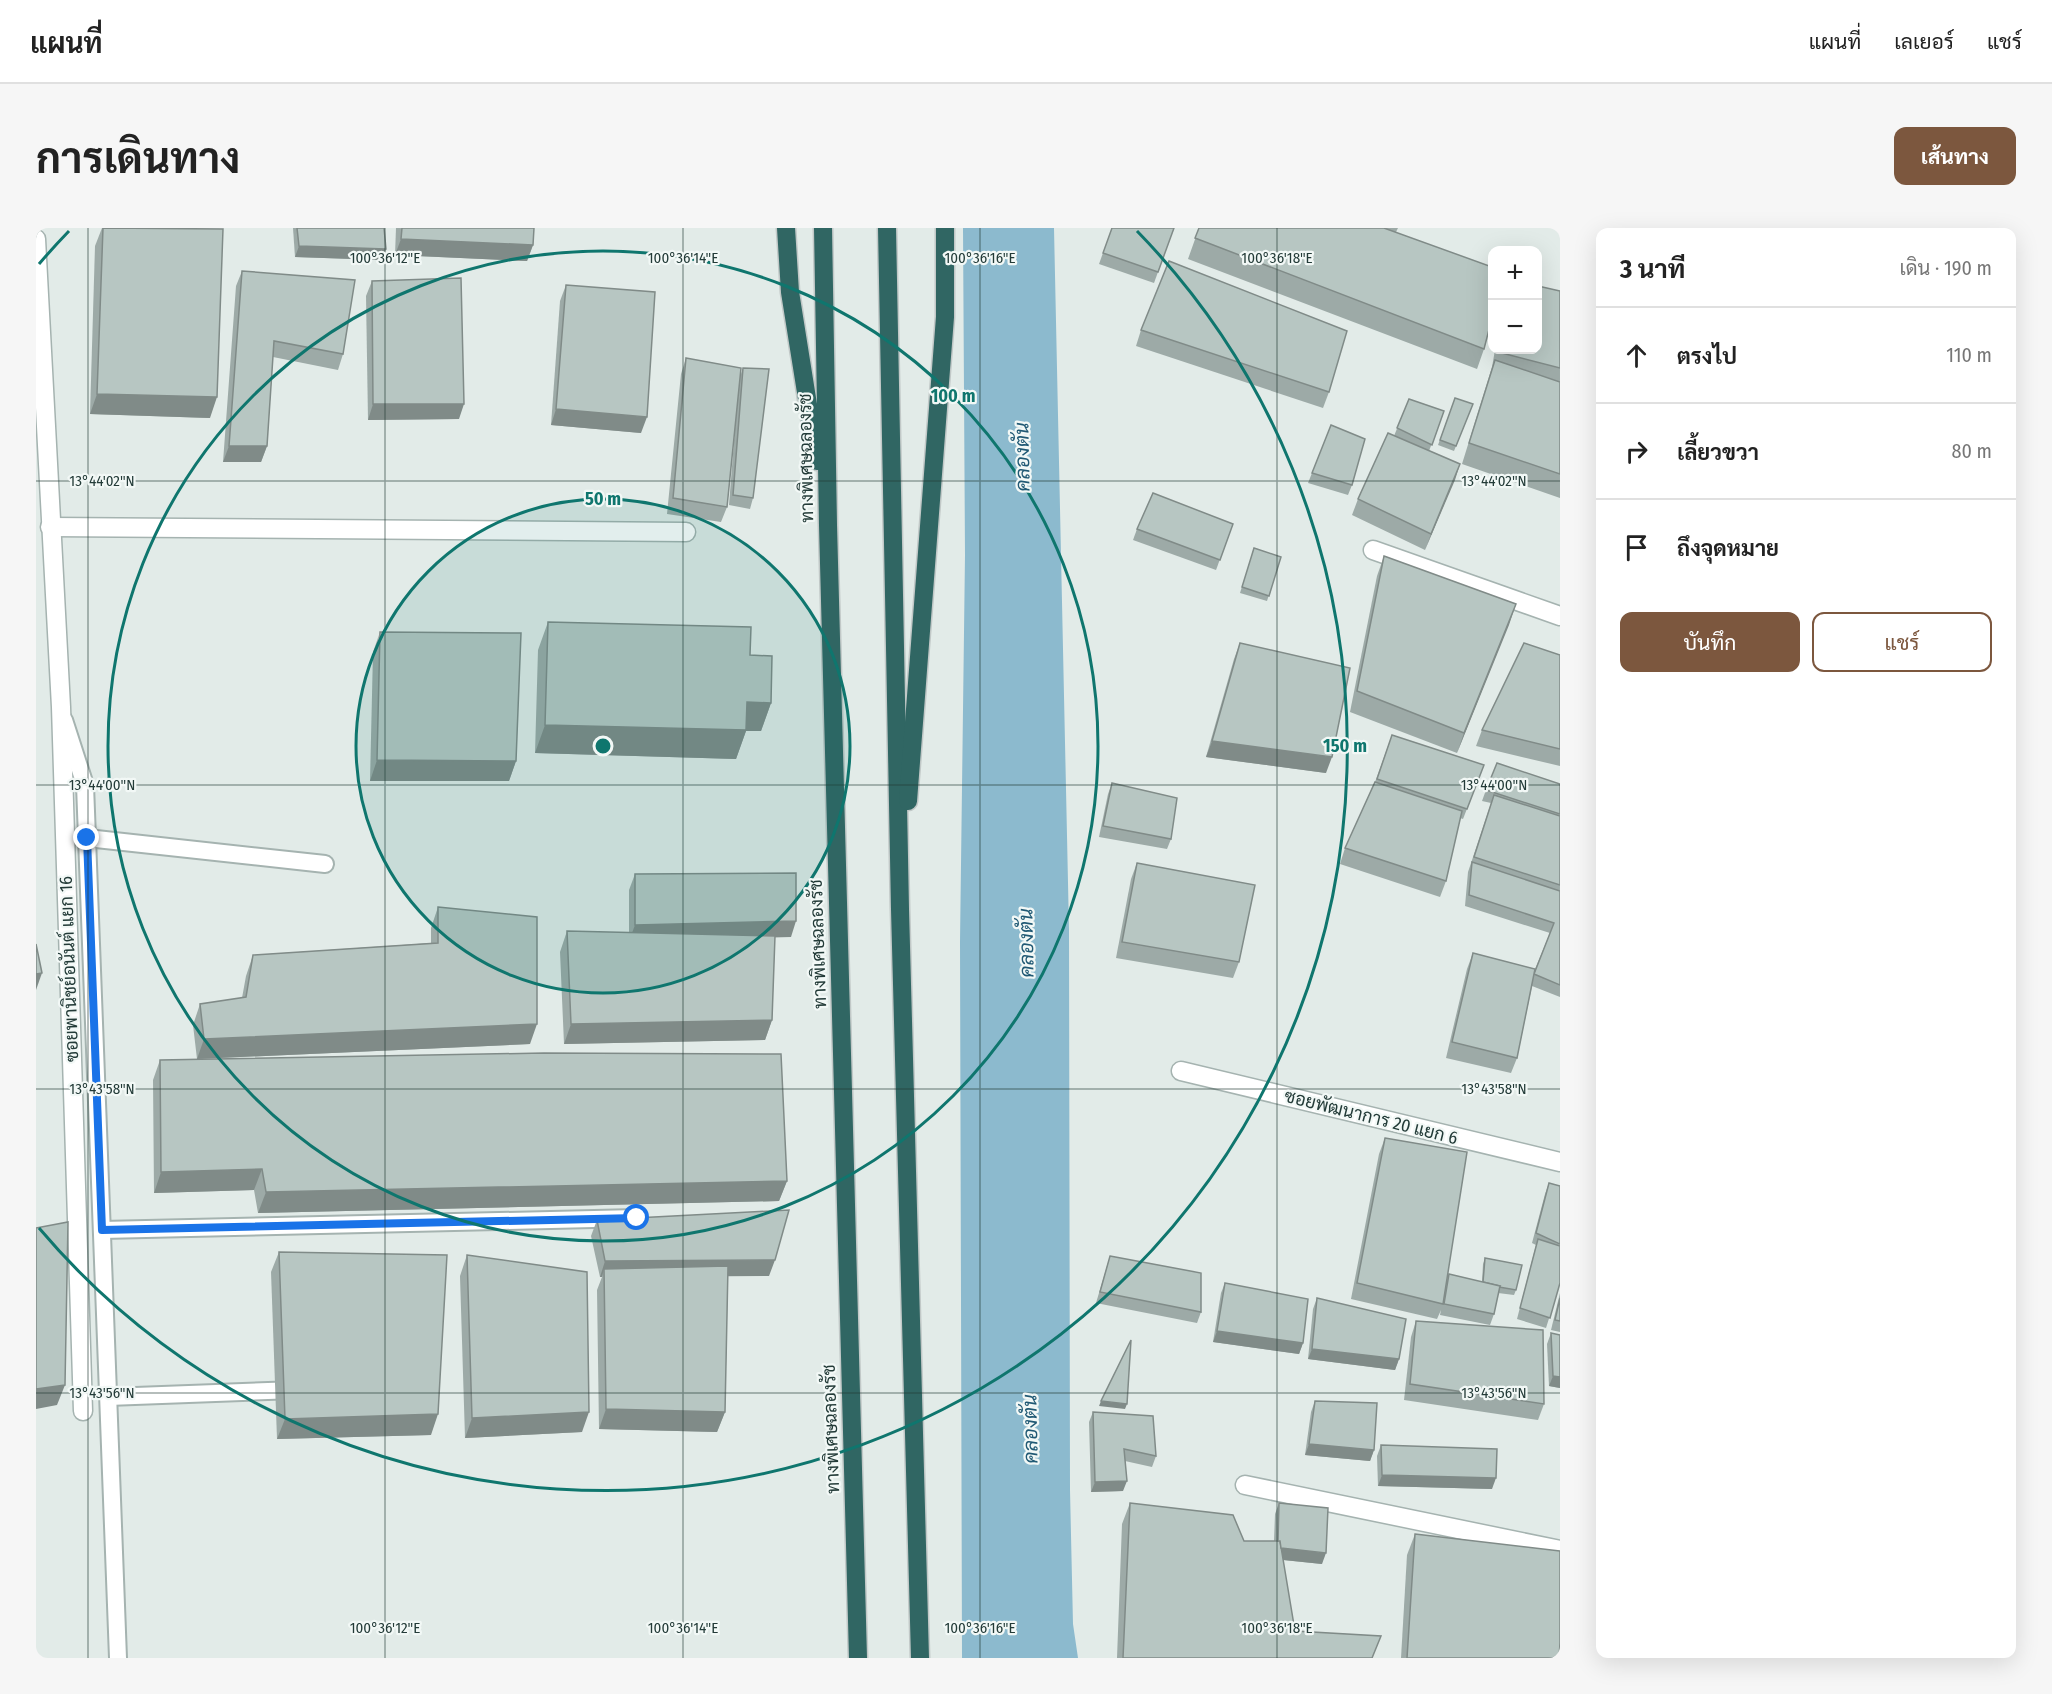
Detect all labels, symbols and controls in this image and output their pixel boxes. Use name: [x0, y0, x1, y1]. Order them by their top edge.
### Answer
text: แผนที่: [30, 27, 103, 60]
text: แผนที่: [1809, 29, 1861, 55]
text: เลเยอร์: [1894, 29, 1954, 55]
text: แชร์: [1987, 29, 2022, 55]
button: เส้นทาง: [1894, 127, 2016, 185]
text: การเดินทาง: [36, 134, 240, 184]
map controls: [1488, 246, 1542, 354]
button: +: [1488, 246, 1542, 300]
text: 100°36'12"E: [350, 249, 420, 267]
text: 100°36'14"E: [648, 249, 718, 267]
text: 100°36'16"E: [944, 249, 1016, 267]
text: 100°36'18"E: [1241, 249, 1313, 267]
text: 3 นาที: [1620, 254, 1686, 285]
text: เดิน · 190 m: [1900, 256, 1992, 280]
button: −: [1488, 300, 1542, 354]
icon: ahead: [1620, 339, 1653, 372]
text: ตรงไป: [1677, 343, 1737, 370]
text: 110 m: [1946, 343, 1992, 367]
text: 100 m: [931, 385, 975, 407]
street label: ทางพิเศษฉลองรัช: [794, 393, 818, 523]
water label: คลองตัน: [1009, 422, 1035, 492]
icon: right: [1620, 435, 1653, 468]
text: เลี้ยวขวา: [1677, 439, 1759, 466]
text: 80 m: [1952, 439, 1992, 463]
text: 13°44'02"N: [69, 472, 135, 490]
text: 13°44'02"N: [1461, 472, 1527, 490]
text: 50 m: [585, 488, 621, 510]
icon: arrive: [1620, 531, 1653, 564]
text: ถึงจุดหมาย: [1677, 535, 1779, 562]
button: บันทึก: [1620, 612, 1800, 672]
button: แชร์: [1812, 612, 1992, 672]
text: 150 m: [1323, 735, 1367, 757]
centre of rings: [593, 736, 613, 756]
text: 13°44'00"N: [69, 776, 135, 794]
text: 13°44'00"N: [1461, 776, 1527, 794]
route end: [73, 824, 99, 850]
street label: ซอยพานิชย์อนันต์ แยก 16: [53, 875, 83, 1063]
street label: ทางพิเศษฉลองรัช: [805, 879, 831, 1009]
water label: คลองตัน: [1013, 908, 1039, 978]
text: 13°43'58"N: [69, 1080, 135, 1098]
text: 13°43'58"N: [1461, 1080, 1527, 1098]
street label: ซอยพัฒนาการ 20 แยก 6: [1282, 1085, 1460, 1149]
route start: [623, 1204, 649, 1230]
street label: ทางพิเศษฉลองรัช: [818, 1364, 844, 1494]
text: 13°43'56"N: [69, 1384, 135, 1402]
text: 13°43'56"N: [1461, 1384, 1527, 1402]
water label: คลองตัน: [1017, 1394, 1043, 1464]
text: 100°36'12"E: [350, 1619, 420, 1637]
text: 100°36'14"E: [648, 1619, 718, 1637]
text: 100°36'16"E: [944, 1619, 1016, 1637]
text: 100°36'18"E: [1241, 1619, 1313, 1637]

